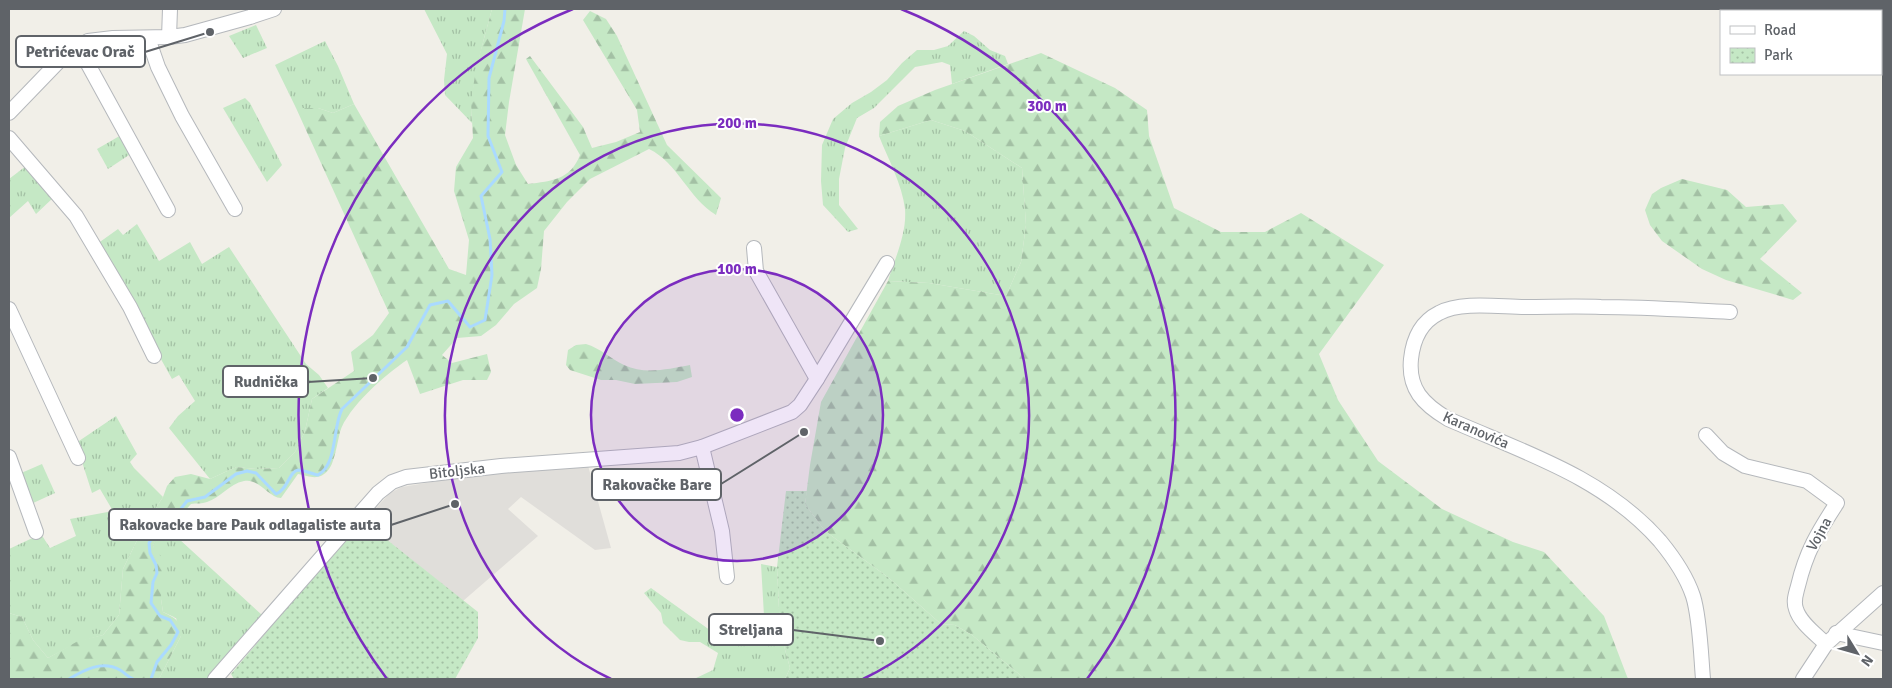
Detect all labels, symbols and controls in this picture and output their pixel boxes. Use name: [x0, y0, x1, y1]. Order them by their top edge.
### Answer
legend: [1720, 10, 1882, 75]
text: Road: [1764, 21, 1796, 39]
callout: Petrićevac Orač: [16, 36, 145, 67]
text: Petrićevac Orač: [25, 42, 135, 62]
text: Park: [1764, 46, 1793, 64]
text: 300 m: [1027, 97, 1067, 115]
text: 200 m: [717, 114, 757, 132]
text: 100 m: [717, 260, 757, 278]
callout: Rudnička: [223, 366, 308, 397]
text: Rudnička: [234, 372, 298, 392]
centre of rings: [728, 406, 746, 424]
street label: Karanovića: [1440, 407, 1512, 453]
street label: Bitoljska: [428, 459, 486, 483]
callout: Rakovačke Bare: [592, 469, 721, 500]
text: Rakovačke Bare: [602, 475, 712, 495]
callout: Rakovacke bare Pauk odlagaliste auta: [109, 509, 391, 540]
street label: Vojna: [1802, 514, 1836, 554]
text: Rakovacke bare Pauk odlagaliste auta: [119, 515, 381, 535]
callout: Streljana: [709, 614, 793, 645]
text: Streljana: [719, 620, 783, 640]
north arrow: [1832, 628, 1882, 678]
text: N: [1857, 652, 1877, 670]

